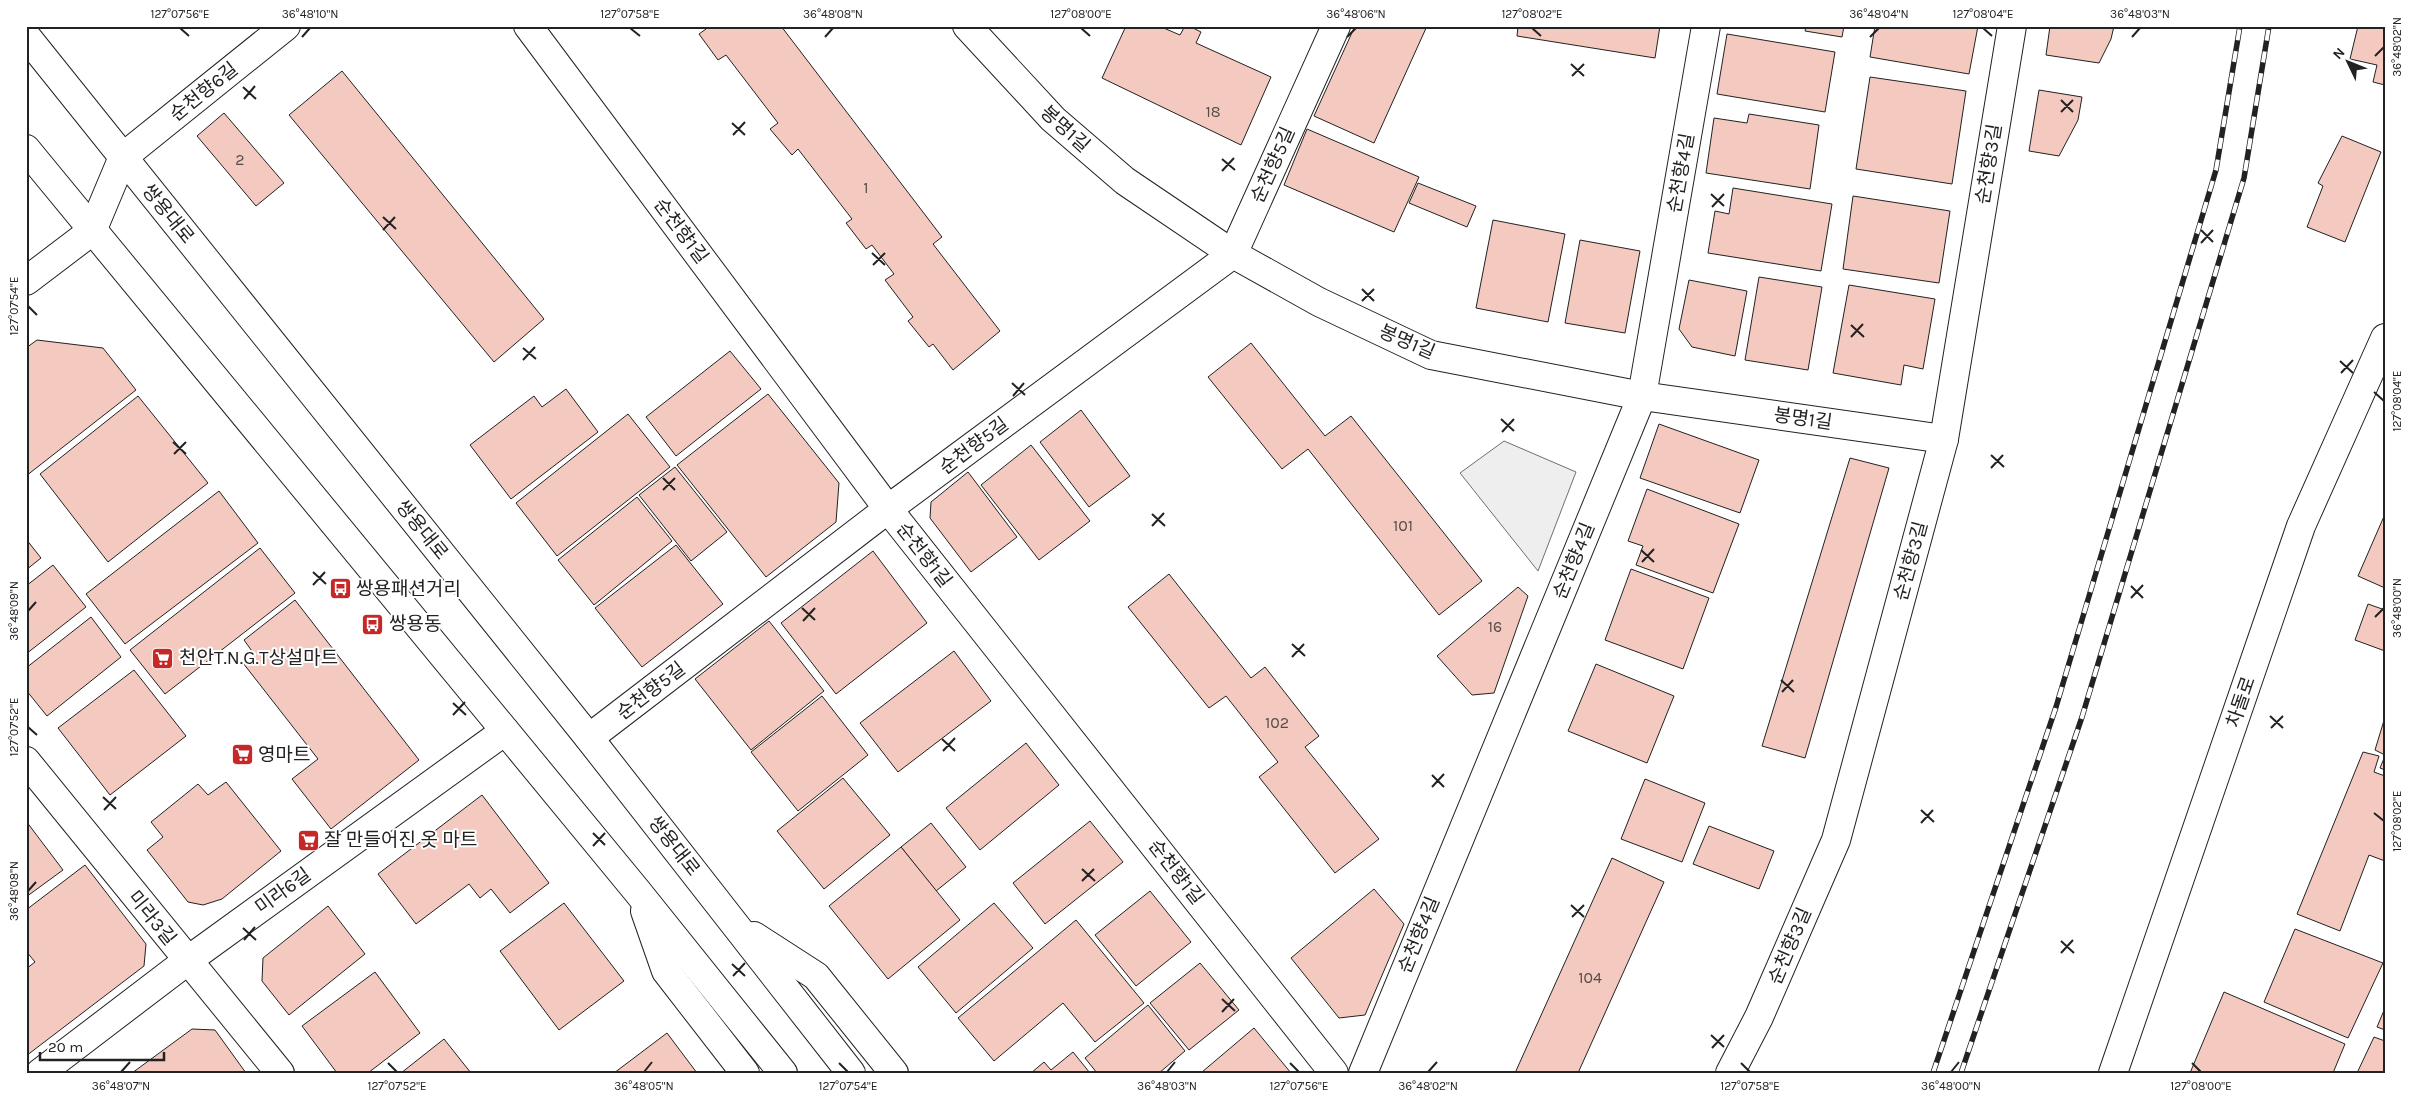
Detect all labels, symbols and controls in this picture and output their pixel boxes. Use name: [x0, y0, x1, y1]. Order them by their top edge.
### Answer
text: 127°07'56"E: [150, 7, 210, 21]
text: 36°48'10"N: [282, 7, 338, 21]
text: 127°07'58"E: [600, 7, 660, 21]
text: 36°48'08"N: [803, 7, 863, 21]
text: 127°08'00"E: [1050, 7, 1112, 21]
text: 36°48'06"N: [1326, 7, 1386, 21]
text: 127°08'02"E: [1501, 7, 1563, 21]
text: 36°48'04"N: [1849, 7, 1909, 21]
text: 127°08'04"E: [1953, 7, 2014, 21]
text: 36°48'03"N: [2110, 7, 2170, 21]
text: 36°48'02"N: [2390, 17, 2404, 77]
north arrow: [2324, 38, 2374, 88]
text: N: [2329, 44, 2349, 63]
street label: 순천향6길: [166, 58, 242, 126]
street label: 봉명1길: [1036, 101, 1094, 157]
house number: 18: [1205, 102, 1221, 121]
street label: 순천향3길: [1972, 122, 2006, 206]
street label: 순천향5길: [1247, 124, 1299, 206]
street label: 순천향4길: [1663, 131, 1699, 215]
house number: 2: [235, 150, 245, 169]
house number: 1: [863, 178, 869, 197]
street label: 쌍용대로: [137, 180, 199, 248]
street label: 순천향1길: [649, 194, 713, 268]
text: 127°07'54"E: [7, 277, 21, 335]
street label: 봉명1길: [1376, 320, 1438, 364]
text: 127°08'04"E: [2390, 371, 2404, 432]
street label: 봉명1길: [1772, 404, 1834, 434]
street label: 순천향5길: [935, 413, 1013, 479]
street label: 쌍용대로: [391, 496, 453, 564]
house number: 101: [1393, 516, 1413, 535]
street label: 순천향1길: [892, 518, 956, 592]
street label: 순천향3길: [1890, 519, 1932, 603]
street label: 순천향4길: [1549, 520, 1599, 602]
bus stop icon: 쌍용패션거리: [328, 577, 352, 601]
place label: 쌍용패션거리: [356, 578, 461, 600]
text: 36°48'00"N: [2390, 578, 2404, 638]
text: 36°48'09"N: [7, 581, 21, 641]
bus stop icon: 쌍용동: [361, 612, 385, 636]
place label: 쌍용동: [389, 613, 441, 635]
house number: 16: [1488, 617, 1502, 636]
supermarket icon: 천안T.N.G.T상설마트: [151, 646, 175, 670]
place label: 천안T.N.G.T상설마트: [179, 647, 338, 669]
street label: 순천향5길: [612, 658, 690, 724]
street label: 차돌로: [2222, 674, 2260, 730]
text: 127°07'52"E: [7, 697, 21, 757]
house number: 102: [1265, 713, 1289, 732]
supermarket icon: 영마트: [230, 743, 254, 767]
place label: 영마트: [258, 744, 310, 766]
text: 127°08'02"E: [2390, 790, 2404, 852]
street label: 쌍용대로: [644, 812, 704, 880]
supermarket icon: 잘 만들어진 옷 마트: [296, 828, 320, 852]
place label: 잘 만들어진 옷 마트: [324, 829, 477, 851]
street label: 순천향1길: [1144, 835, 1208, 909]
text: 36°48'08"N: [7, 861, 21, 921]
street label: 미라6길: [251, 863, 315, 919]
street label: 미라3길: [123, 886, 181, 950]
street label: 순천향4길: [1394, 894, 1444, 976]
street label: 순천향3길: [1764, 904, 1816, 988]
house number: 104: [1578, 968, 1602, 987]
scale bar: [40, 1029, 164, 1061]
text: 20 m: [48, 1038, 83, 1056]
text: 36°48'07"N: [92, 1079, 150, 1093]
text: 127°07'52"E: [367, 1079, 427, 1093]
text: 36°48'05"N: [614, 1079, 674, 1093]
text: 127°07'54"E: [819, 1079, 877, 1093]
text: 36°48'03"N: [1137, 1079, 1197, 1093]
text: 127°07'56"E: [1269, 1079, 1329, 1093]
text: 36°48'02"N: [1398, 1079, 1458, 1093]
text: 127°07'58"E: [1720, 1079, 1780, 1093]
text: 36°48'00"N: [1921, 1079, 1981, 1093]
text: 127°08'00"E: [2170, 1079, 2232, 1093]

